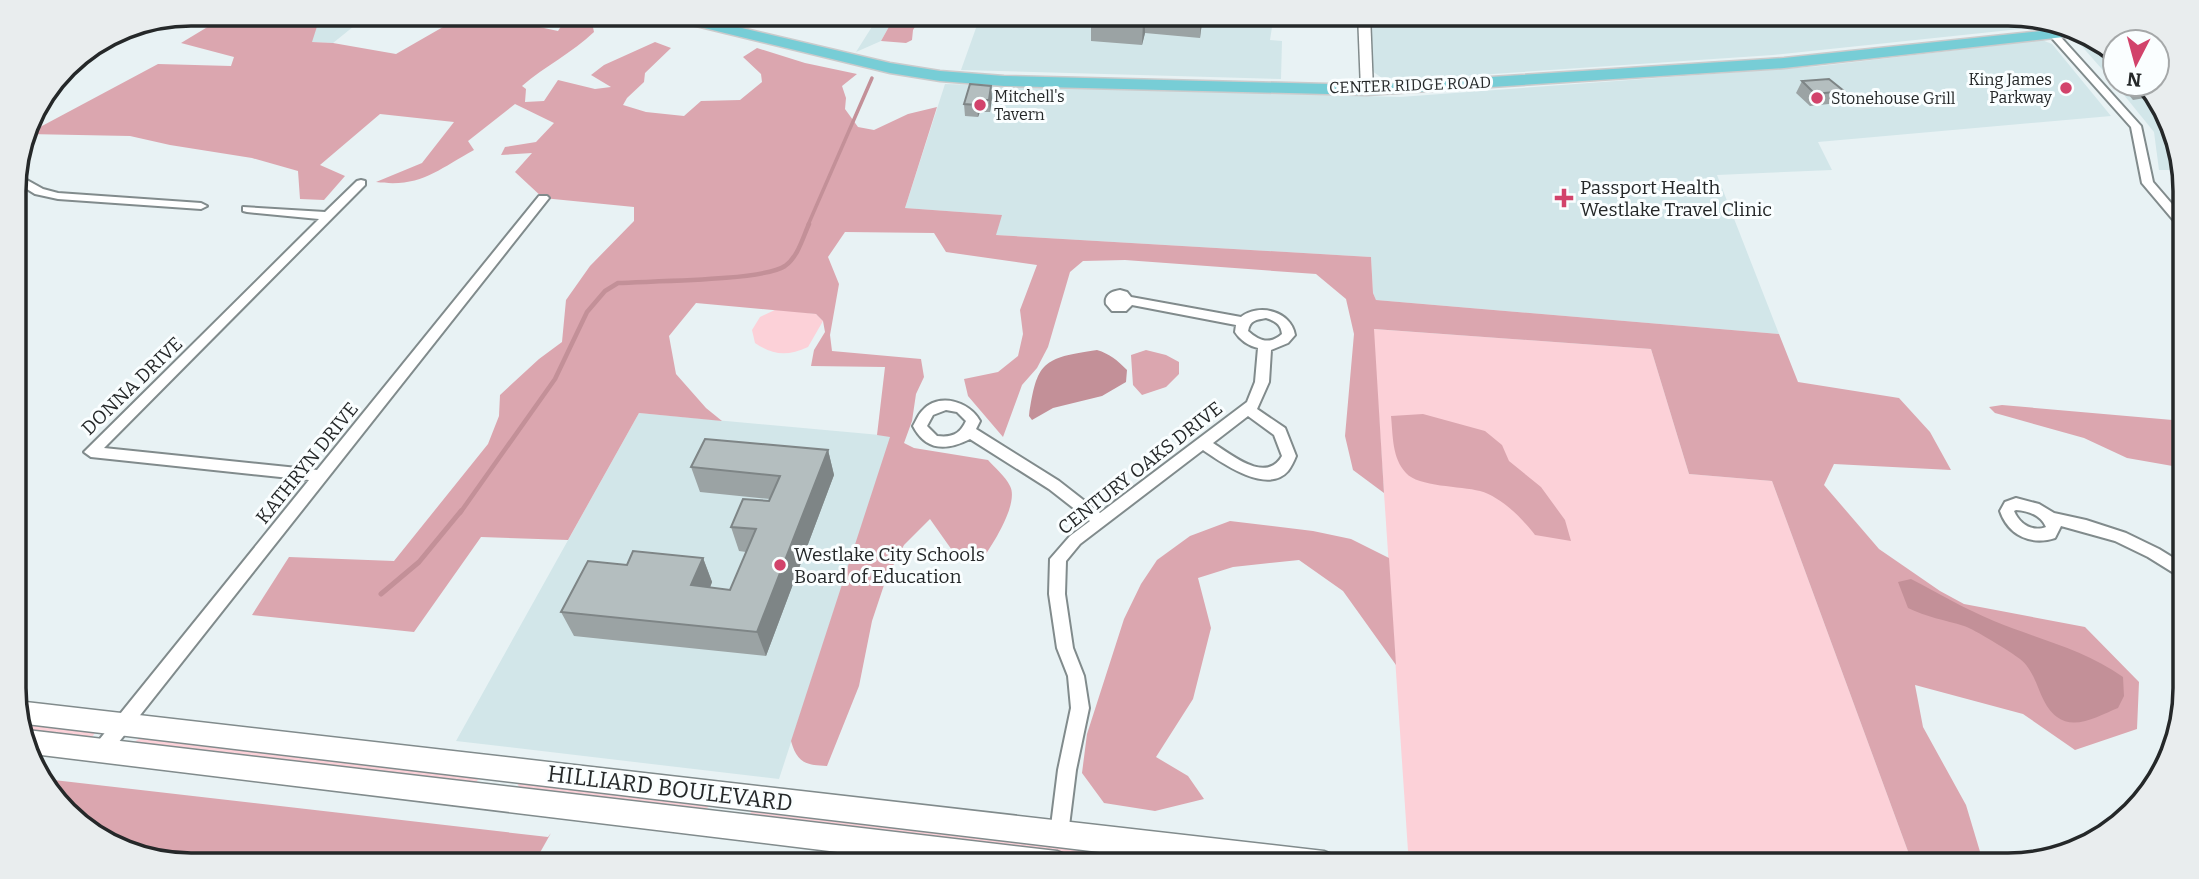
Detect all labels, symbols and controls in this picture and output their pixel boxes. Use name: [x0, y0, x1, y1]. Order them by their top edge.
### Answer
north arrow: [2101, 28, 2171, 98]
text: N: [2125, 67, 2143, 92]
place label: King James Parkway: [1969, 70, 2053, 107]
street label: CENTER RIDGE ROAD: [1329, 73, 1491, 97]
marker: King James Parkway: [2058, 80, 2074, 96]
place label: Mitchell's Tavern: [994, 87, 1065, 124]
place label: Stonehouse Grill: [1831, 89, 1956, 108]
marker: Stonehouse Grill: [1809, 90, 1825, 106]
marker: Mitchell's Tavern: [972, 97, 988, 113]
place label: Passport Health Westlake Travel Clinic: [1580, 176, 1772, 221]
marker: Passport Health Westlake Travel Clinic: [1554, 188, 1574, 208]
street label: DONNA DRIVE: [77, 332, 187, 440]
street label: CENTURY OAKS DRIVE: [1053, 397, 1227, 539]
street label: KATHRYN DRIVE: [251, 398, 363, 528]
place label: Westlake City Schools Board of Education: [794, 543, 985, 588]
marker: Westlake City Schools Board of Education: [772, 557, 788, 573]
street label: HILLIARD BOULEVARD: [546, 759, 794, 817]

